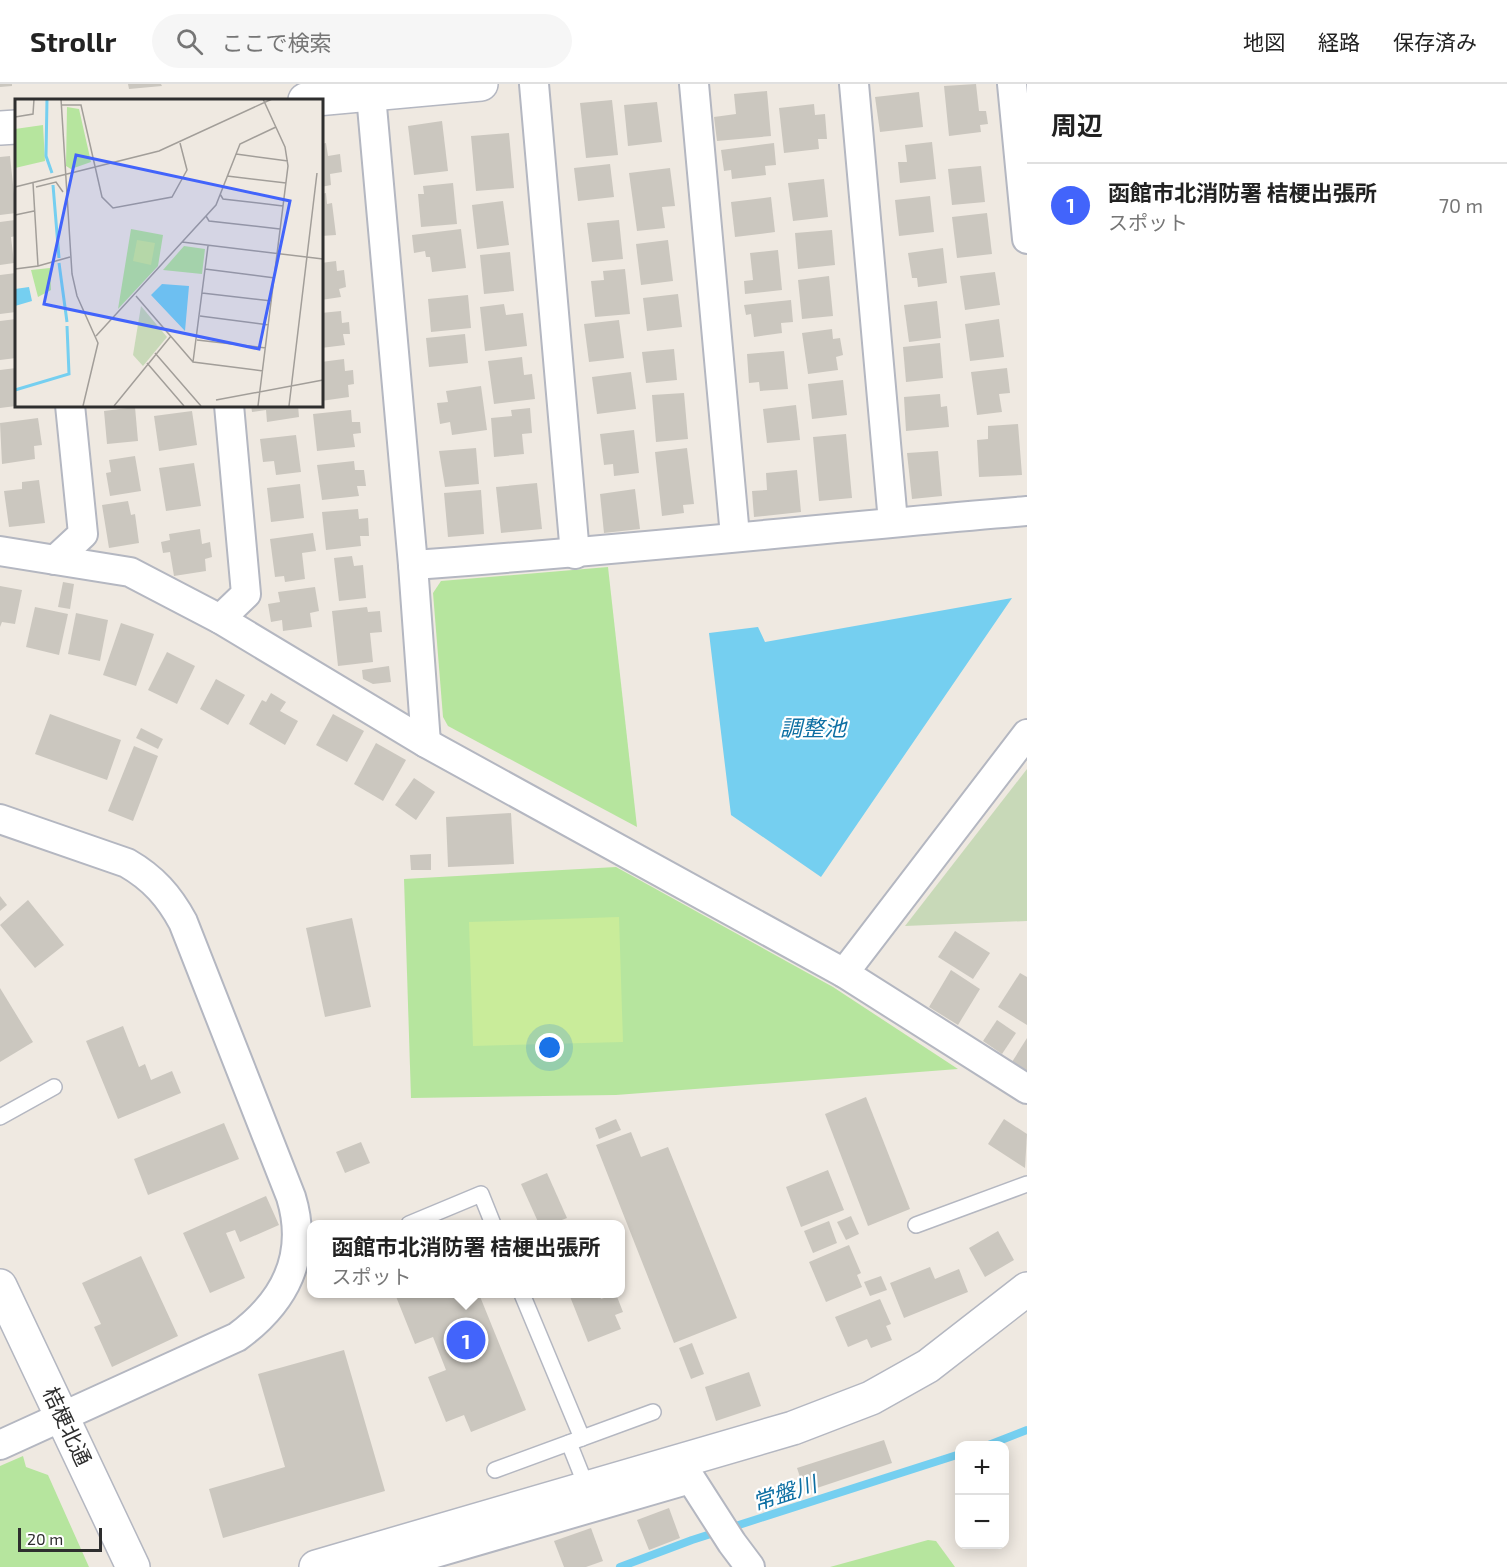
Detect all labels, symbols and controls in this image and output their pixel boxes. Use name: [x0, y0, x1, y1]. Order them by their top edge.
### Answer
search box: [152, 14, 572, 68]
text: Strollr: [30, 24, 116, 58]
icon: search: [173, 25, 206, 58]
text: ここで検索: [221, 29, 331, 55]
text: 地図: [1243, 29, 1285, 54]
text: 経路: [1318, 29, 1360, 54]
text: 保存済み: [1393, 29, 1477, 54]
inset map: [15, 99, 322, 406]
text: 周辺: [1051, 109, 1103, 140]
text: 函館市北消防署 桔梗出張所: [1108, 179, 1377, 205]
text: 1: [1066, 193, 1075, 217]
text: 70 m: [1439, 193, 1483, 217]
text: スポット: [1108, 210, 1188, 234]
water label: 調整池: [780, 714, 848, 740]
your location: [535, 1033, 564, 1062]
popup: [307, 1220, 625, 1298]
text: 函館市北消防署 桔梗出張所: [332, 1233, 600, 1259]
text: スポット: [332, 1264, 412, 1288]
pin: 1: [446, 1318, 486, 1362]
street label: 桔梗北通: [39, 1383, 97, 1469]
map controls: [955, 1441, 1009, 1549]
button: +: [955, 1441, 1009, 1495]
water label: 常盤川: [749, 1469, 821, 1515]
button: −: [955, 1495, 1009, 1549]
scale bar: [18, 1525, 102, 1552]
text: 20 m: [27, 1529, 63, 1548]

